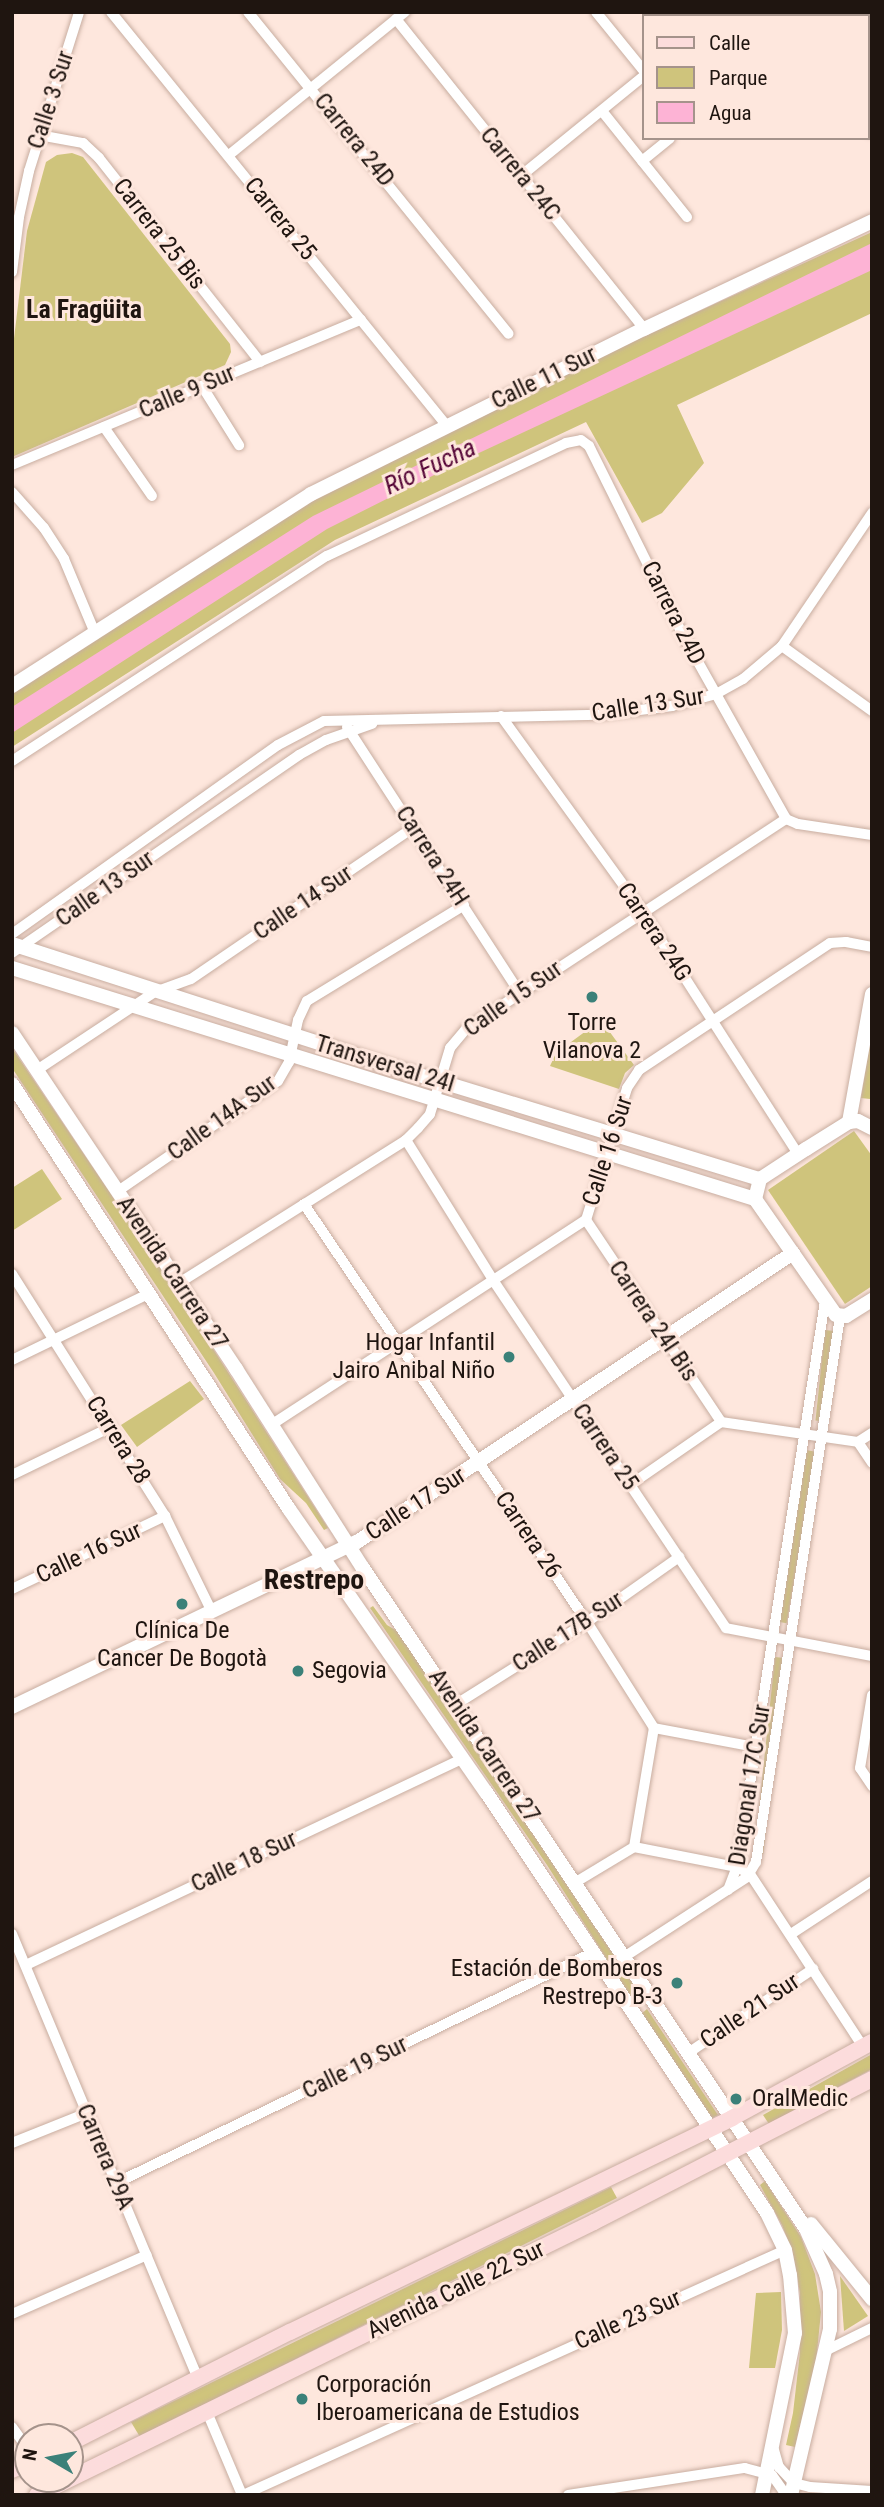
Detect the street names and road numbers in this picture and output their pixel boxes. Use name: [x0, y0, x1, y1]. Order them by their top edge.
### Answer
street label: Calle 3 Sur: [22, 47, 80, 153]
street label: Carrera 24D: [308, 87, 400, 193]
street label: Carrera 24C: [474, 121, 566, 227]
street label: Carrera 25: [238, 172, 322, 266]
street label: Carrera 25 Bis: [107, 173, 211, 295]
street label: Calle 11 Sur: [487, 340, 601, 416]
street label: Calle 9 Sur: [135, 359, 239, 425]
street label: Carrera 24D: [635, 557, 711, 669]
street label: Calle 13 Sur: [590, 682, 706, 728]
street label: Carrera 24H: [389, 801, 475, 911]
street label: Calle 13 Sur: [50, 845, 160, 933]
street label: Calle 14 Sur: [248, 859, 358, 947]
street label: Carrera 24G: [611, 877, 697, 987]
street label: Calle 15 Sur: [458, 955, 568, 1043]
street label: Transversal 24I: [312, 1029, 458, 1099]
street label: Calle 14A Sur: [162, 1069, 282, 1167]
street label: Calle 16 Sur: [577, 1093, 639, 1209]
street label: Avenida Carrera 27: [110, 1191, 234, 1355]
street label: Carrera 24I Bis: [602, 1255, 704, 1387]
street label: Carrera 28: [80, 1391, 156, 1489]
street label: Carrera 25: [566, 1398, 644, 1496]
street label: Calle 17 Sur: [361, 1461, 471, 1547]
street label: Carrera 26: [489, 1486, 567, 1584]
street label: Calle 16 Sur: [32, 1516, 146, 1590]
street label: Calle 17B Sur: [507, 1585, 629, 1679]
street label: Avenida Carrera 27: [422, 1664, 546, 1828]
street label: Diagonal 17C Sur: [723, 1702, 777, 1868]
street label: Calle 18 Sur: [187, 1825, 301, 1899]
street label: Calle 21 Sur: [695, 1967, 805, 2055]
street label: Calle 19 Sur: [298, 2030, 412, 2106]
street label: Carrera 29A: [70, 2100, 140, 2214]
street label: Avenida Calle 22 Sur: [362, 2235, 550, 2345]
street label: Calle 23 Sur: [570, 2284, 686, 2356]

